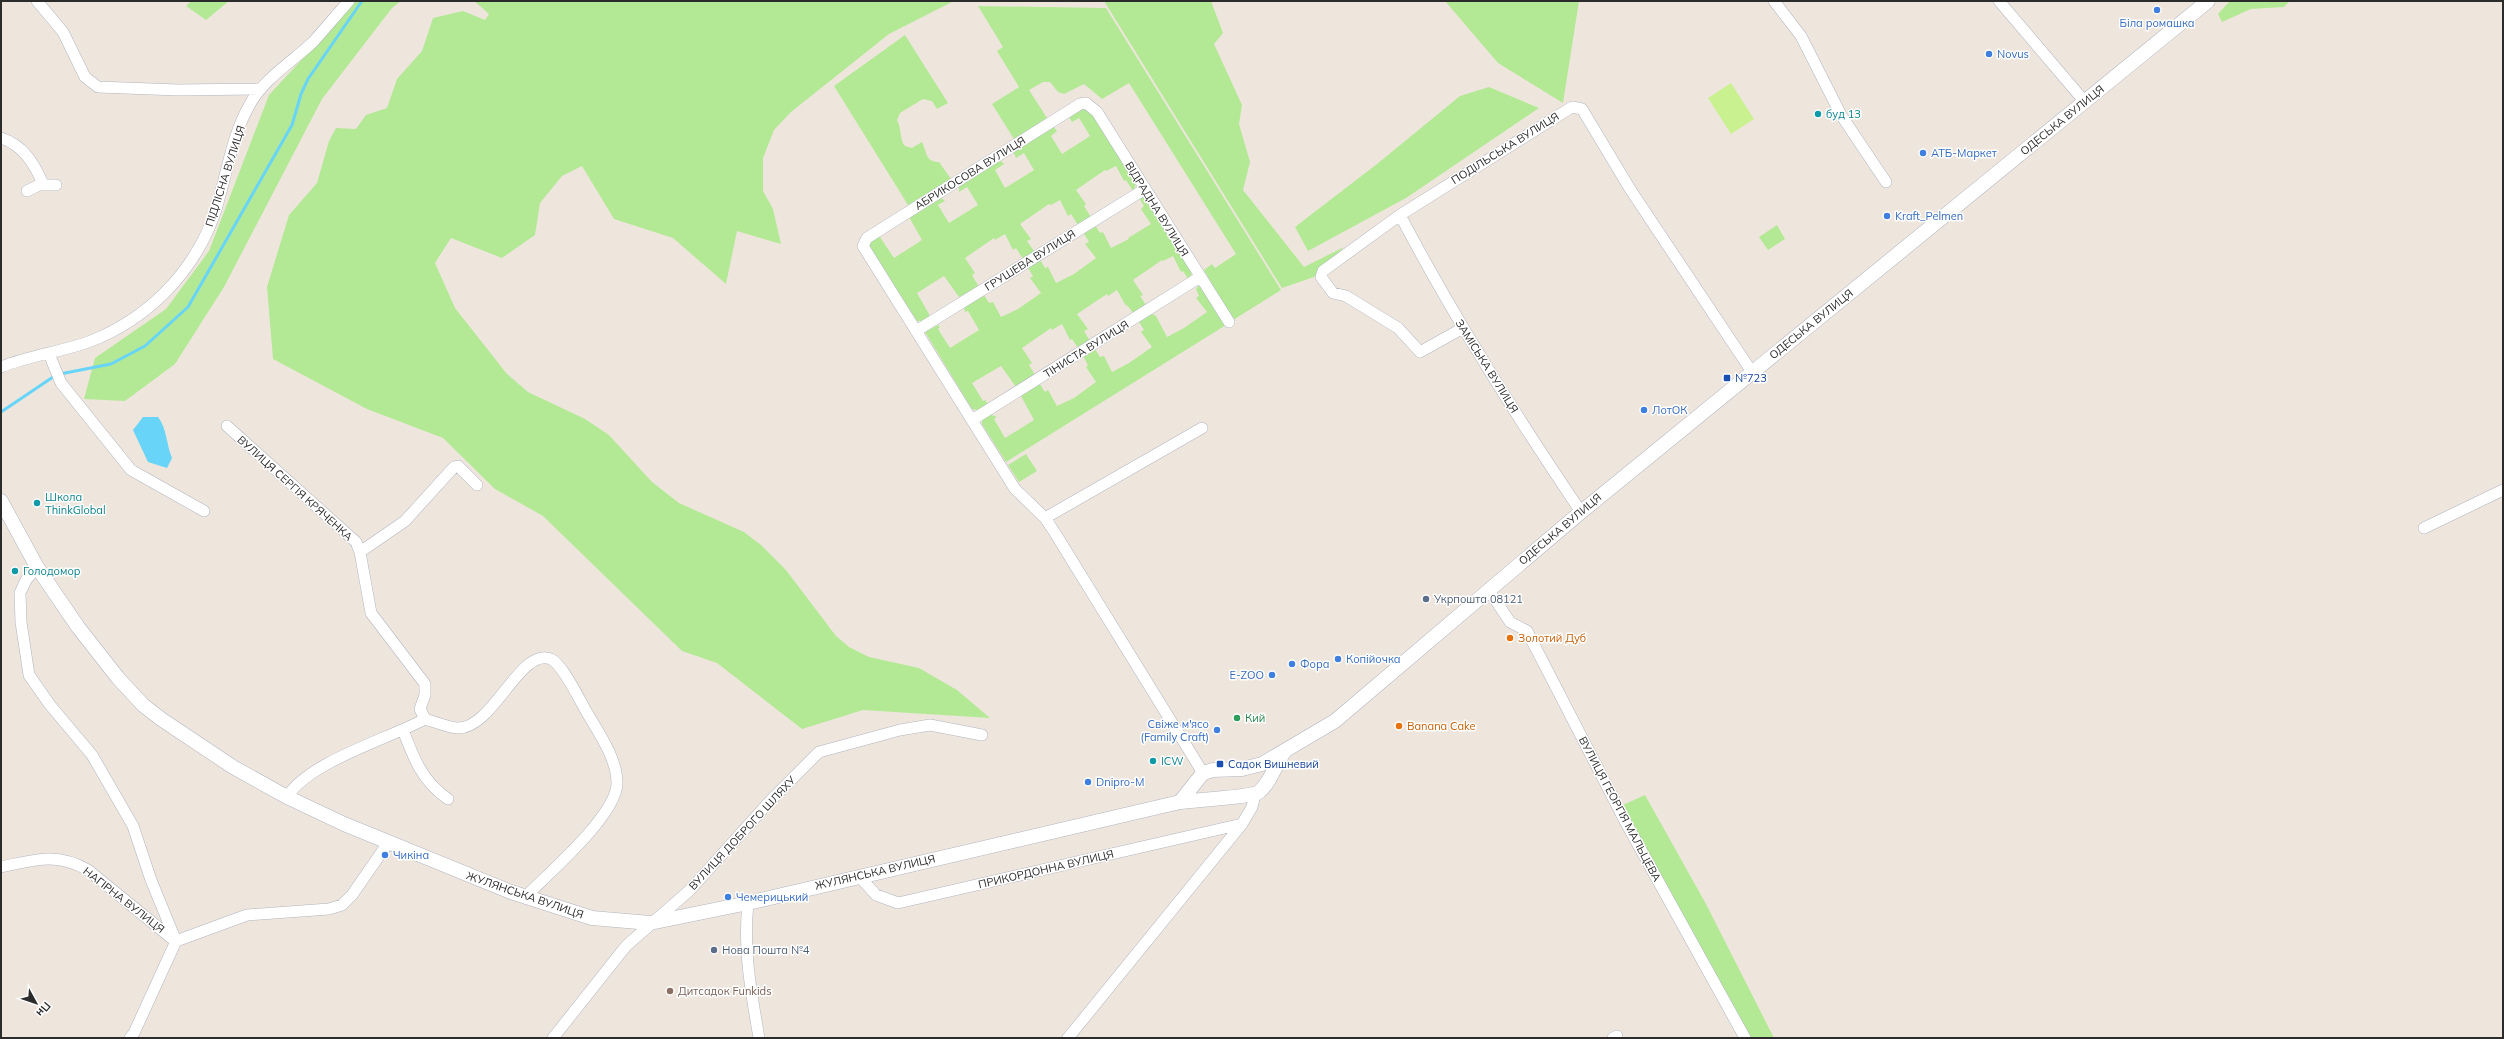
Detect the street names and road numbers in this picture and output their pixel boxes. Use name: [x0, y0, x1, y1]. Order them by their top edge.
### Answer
street label: ОДЕСЬКА ВУЛИЦЯ: [2017, 82, 2107, 158]
street label: ПОДІЛЬСЬКА ВУЛИЦЯ: [1448, 109, 1562, 187]
street label: ПІДЛІСНА ВУЛИЦЯ: [202, 124, 248, 228]
street label: АБРИКОСОВА ВУЛИЦЯ: [912, 133, 1028, 213]
street label: ВІДРАДНА ВУЛИЦЯ: [1122, 159, 1192, 259]
street label: ГРУШЕВА ВУЛИЦЯ: [982, 226, 1078, 294]
street label: ОДЕСЬКА ВУЛИЦЯ: [1766, 286, 1856, 362]
street label: ТІНИСТА ВУЛИЦЯ: [1041, 317, 1131, 381]
street label: ЗАМІСЬКА ВУЛИЦЯ: [1452, 317, 1522, 415]
street label: ВУЛИЦЯ СЕРГІЯ КРЯЧЕНКА: [234, 432, 356, 544]
street label: ОДЕСЬКА ВУЛИЦЯ: [1516, 490, 1604, 568]
street label: ВУЛИЦЯ ГЕОРГІЯ МАЛЬЦЕВА: [1576, 734, 1664, 884]
street label: ВУЛИЦЯ ДОБРОГО ШЛЯХУ: [686, 773, 799, 893]
street label: ПРИКОРДОННА ВУЛИЦЯ: [977, 847, 1115, 891]
street label: ЖУЛЯНСЬКА ВУЛИЦЯ: [813, 851, 937, 893]
street label: НАГІРНА ВУЛИЦЯ: [80, 864, 168, 936]
street label: ЖУЛЯНСЬКА ВУЛИЦЯ: [465, 868, 585, 922]

